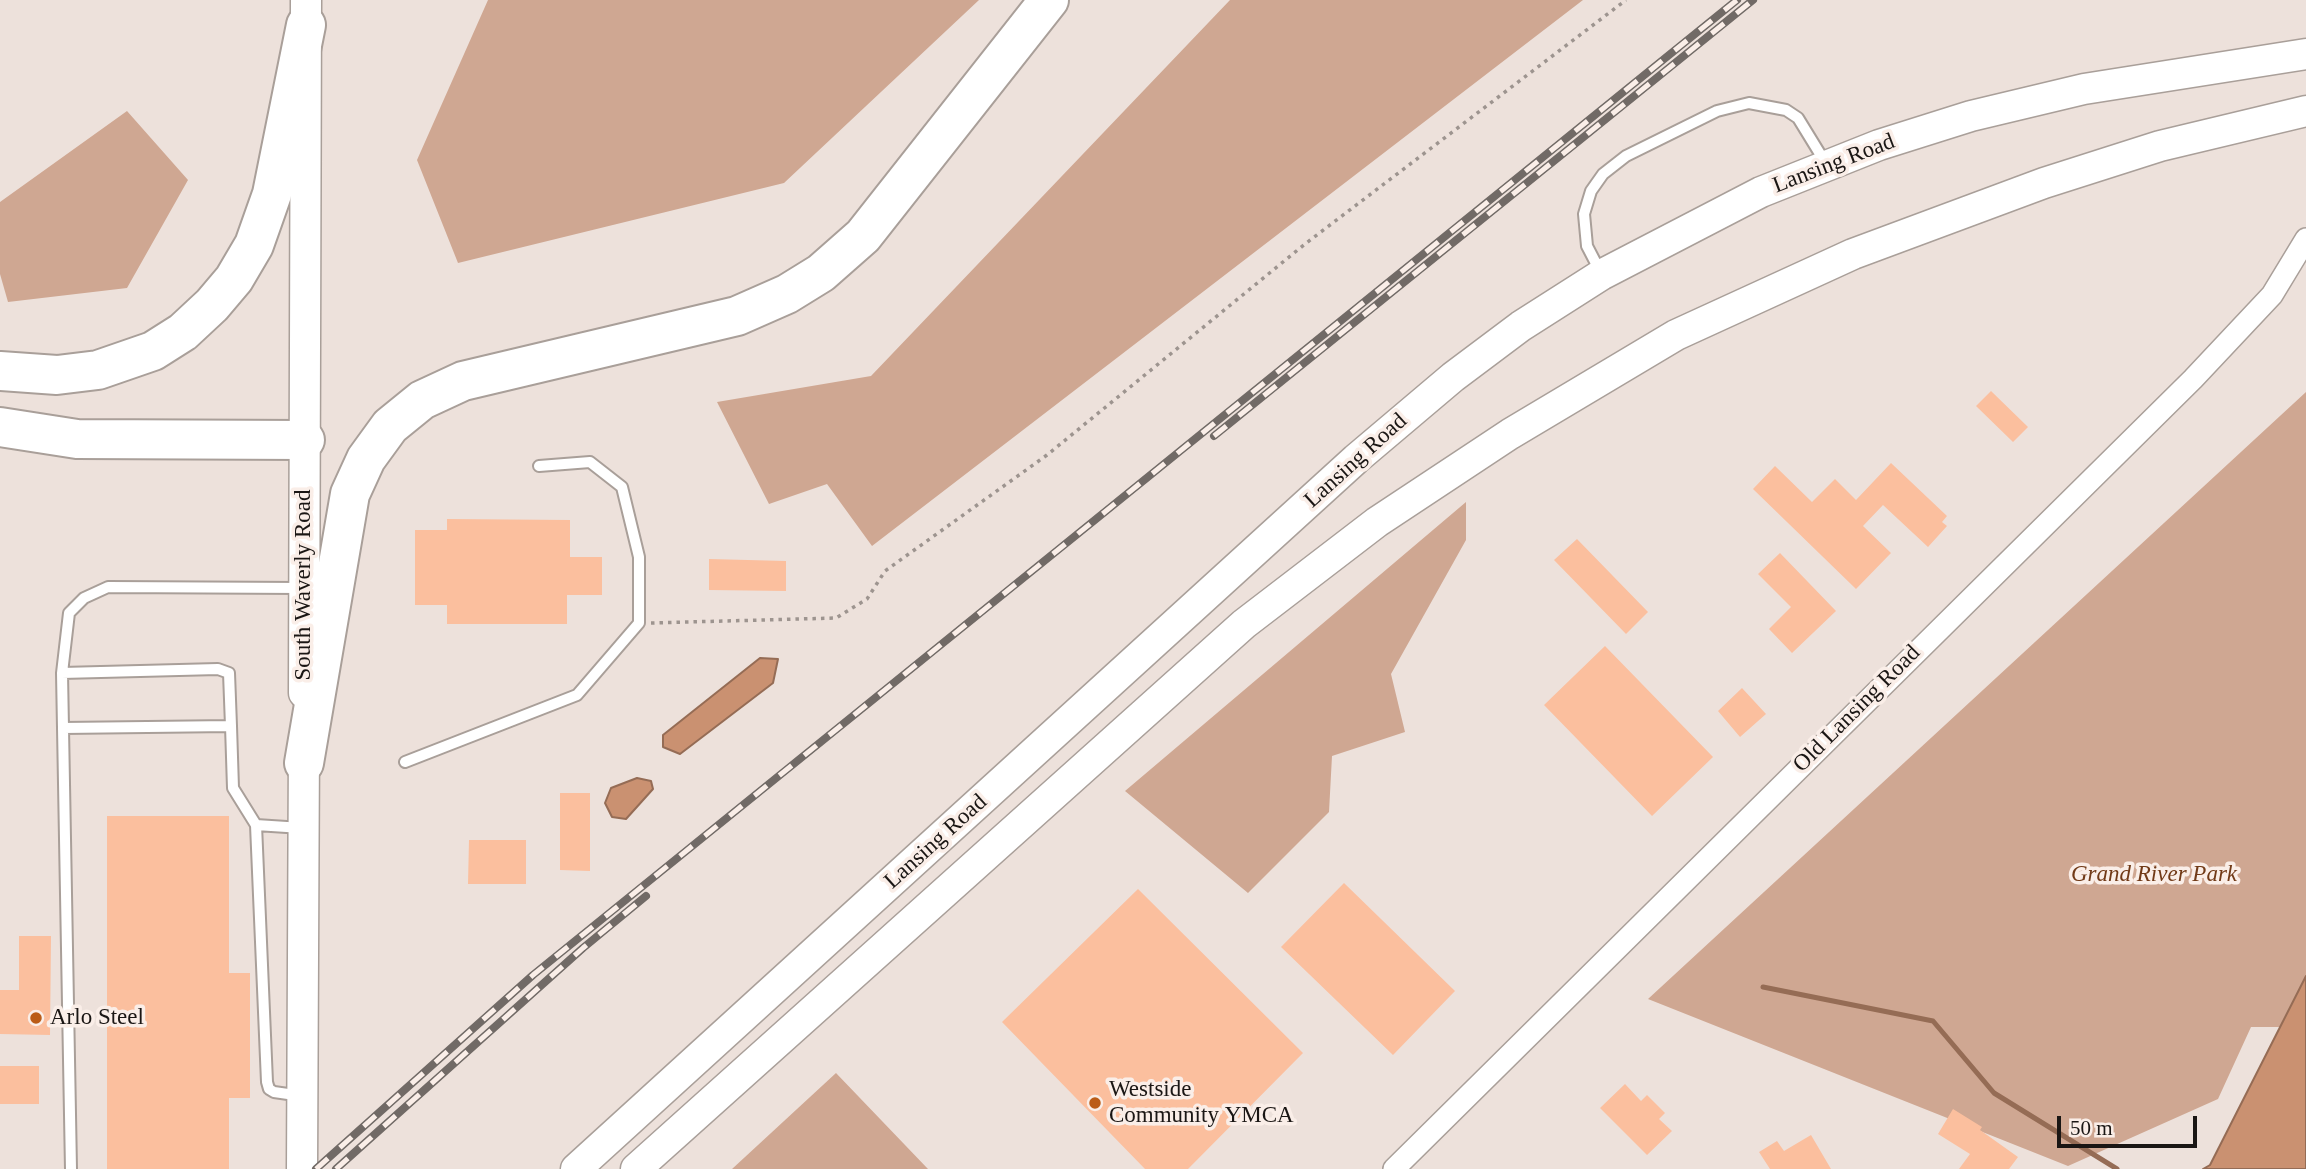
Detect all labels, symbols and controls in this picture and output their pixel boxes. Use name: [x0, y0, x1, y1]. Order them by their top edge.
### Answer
street label: Lansing Road: [1769, 128, 1899, 200]
street label: Lansing Road: [1299, 408, 1413, 514]
street label: South Waverly Road: [290, 489, 318, 681]
street label: Old Lansing Road: [1788, 640, 1926, 778]
street label: Lansing Road: [879, 789, 993, 895]
park label: Grand River Park: [2071, 861, 2237, 889]
place label: Arlo Steel: [50, 1004, 144, 1032]
marker: Arlo Steel: [28, 1010, 44, 1026]
place label: Westside Community YMCA: [1109, 1076, 1294, 1130]
marker: Westside Community YMCA: [1087, 1095, 1103, 1111]
scale bar: [2061, 1102, 2201, 1146]
text: 50 m: [2070, 1116, 2113, 1140]

